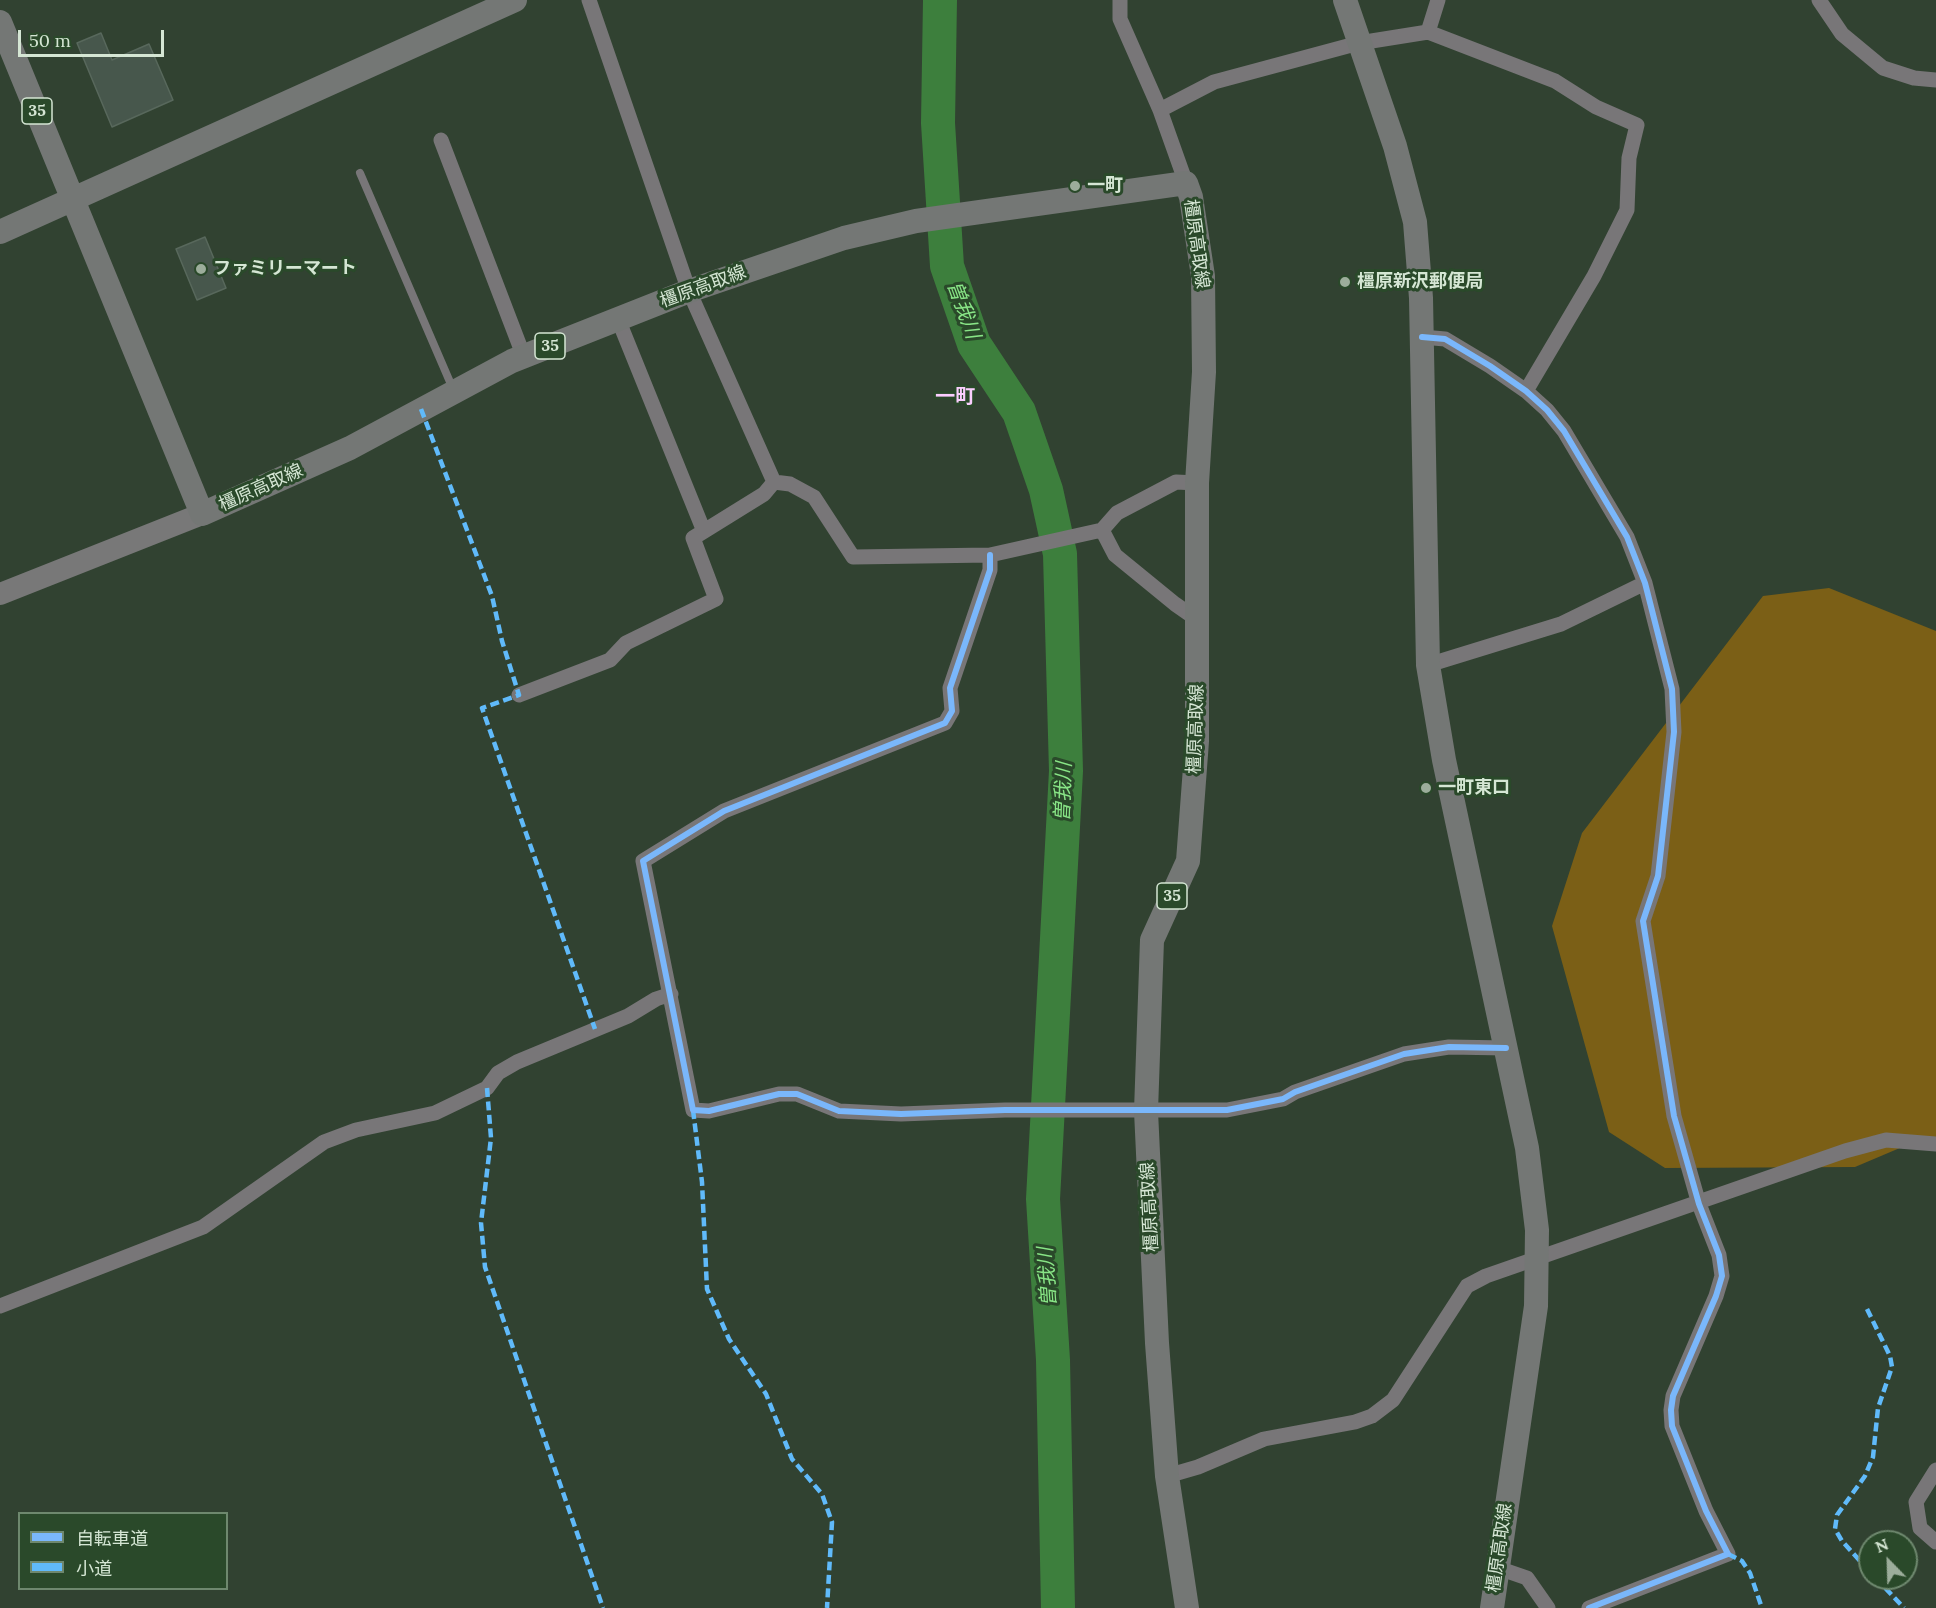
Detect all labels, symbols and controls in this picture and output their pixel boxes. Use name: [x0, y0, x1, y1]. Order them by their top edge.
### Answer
scale bar: [21, 18, 166, 56]
text: 50 m: [29, 29, 71, 52]
road number: 35: [22, 98, 52, 124]
place label: 一町: [1087, 175, 1123, 197]
marker: 一町: [1068, 179, 1082, 193]
street label: 橿原高取線: [1179, 198, 1213, 290]
place label: ファミリーマート: [213, 258, 357, 280]
street label: 橿原高取線: [657, 261, 749, 313]
marker: ファミリーマート: [194, 262, 208, 276]
place label: 橿原新沢郵便局: [1357, 271, 1483, 293]
marker: 橿原新沢郵便局: [1338, 275, 1352, 289]
water label: 曽我川: [941, 278, 985, 342]
road number: 35: [535, 333, 565, 359]
district label: 一町: [935, 385, 975, 409]
street label: 橿原高取線: [215, 460, 307, 516]
street label: 橿原高取線: [1184, 684, 1208, 774]
water label: 曽我川: [1051, 762, 1077, 822]
place label: 一町東口: [1438, 777, 1510, 799]
marker: 一町東口: [1419, 781, 1433, 795]
road number: 35: [1157, 883, 1187, 909]
street label: 橿原高取線: [1137, 1161, 1163, 1253]
water label: 曽我川: [1034, 1246, 1062, 1308]
street label: 橿原高取線: [1483, 1502, 1517, 1594]
legend: [18, 1512, 228, 1590]
text: 自転車道: [76, 1527, 148, 1550]
north arrow: [1858, 1530, 1918, 1590]
text: N: [1872, 1534, 1891, 1557]
text: 小道: [76, 1557, 112, 1580]

